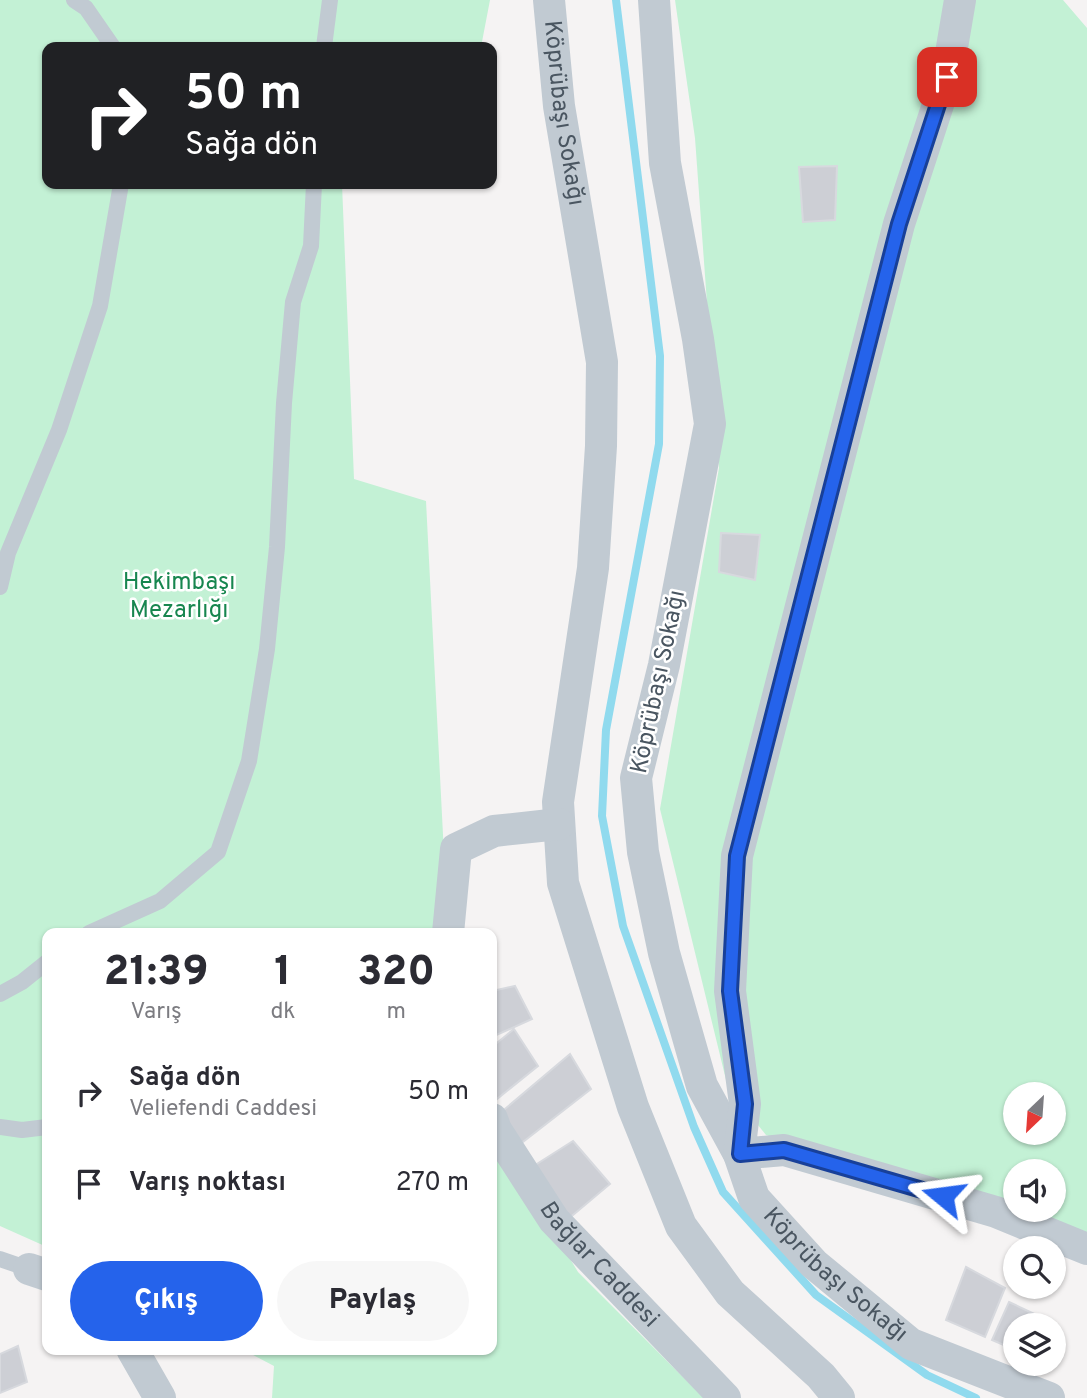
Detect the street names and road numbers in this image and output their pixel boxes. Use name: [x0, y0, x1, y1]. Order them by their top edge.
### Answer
street label: Köprübaşı Sokağı: [536, 19, 591, 208]
street label: Köprübaşı Sokağı: [625, 588, 693, 776]
street label: Bağlar Caddesi: [532, 1197, 665, 1335]
street label: Köprübaşı Sokağı: [756, 1202, 913, 1350]

